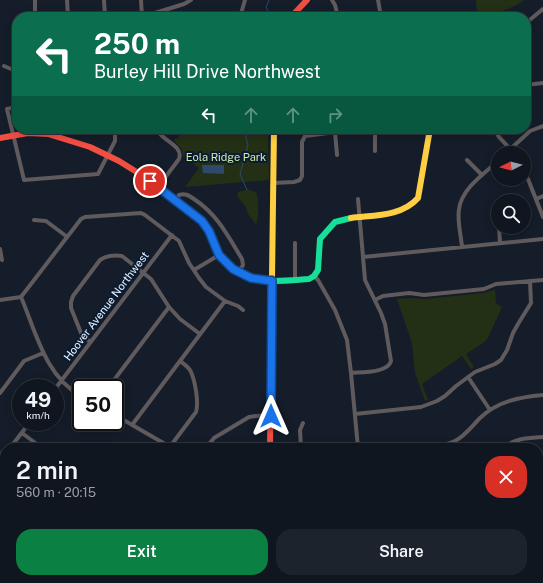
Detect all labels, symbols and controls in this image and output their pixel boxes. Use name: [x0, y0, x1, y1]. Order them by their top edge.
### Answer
text: 250 m: [94, 27, 180, 60]
icon: left: [28, 28, 80, 80]
text: Burley Hill Drive Northwest: [94, 61, 321, 82]
icon: left: [198, 104, 220, 126]
icon: ahead: [240, 104, 262, 126]
icon: ahead: [282, 104, 304, 126]
icon: right: [324, 104, 346, 126]
north arrow: [491, 146, 531, 186]
map controls: [491, 146, 531, 234]
park label: Eola Ridge Park: [186, 151, 266, 163]
pin: [133, 164, 167, 198]
icon: arrive: [139, 170, 161, 192]
button: search: [491, 194, 531, 234]
street label: Hoover Avenue Northwest: [61, 249, 151, 363]
speed limit sign: 50: [72, 379, 124, 431]
text: 49: [25, 388, 51, 412]
position arrow: [250, 395, 292, 437]
text: km/h: [26, 409, 50, 421]
text: 2 min: [16, 456, 78, 484]
button: close: [485, 456, 527, 498]
text: 560 m · 20:15: [16, 485, 96, 500]
button: Exit: [16, 529, 268, 575]
button: Share: [276, 529, 527, 575]

